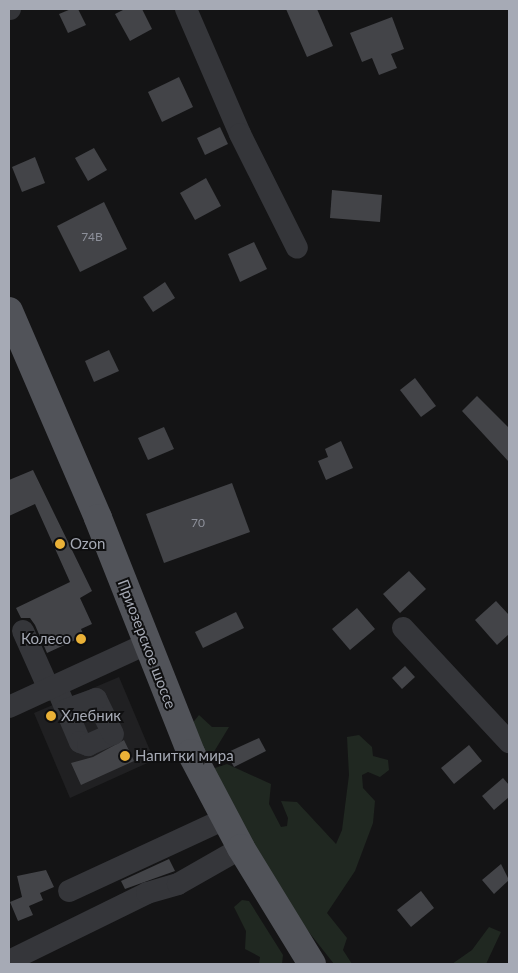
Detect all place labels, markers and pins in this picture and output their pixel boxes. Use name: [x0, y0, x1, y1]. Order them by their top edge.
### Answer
place label: Ozon: [70, 535, 105, 553]
marker: Ozon: [54, 538, 66, 550]
place label: Колесо: [21, 630, 71, 648]
marker: Колесо: [75, 633, 87, 645]
place label: Хлебник: [61, 707, 121, 725]
marker: Хлебник: [45, 710, 57, 722]
place label: Напитки мира: [135, 747, 234, 765]
marker: Напитки мира: [119, 750, 131, 762]

